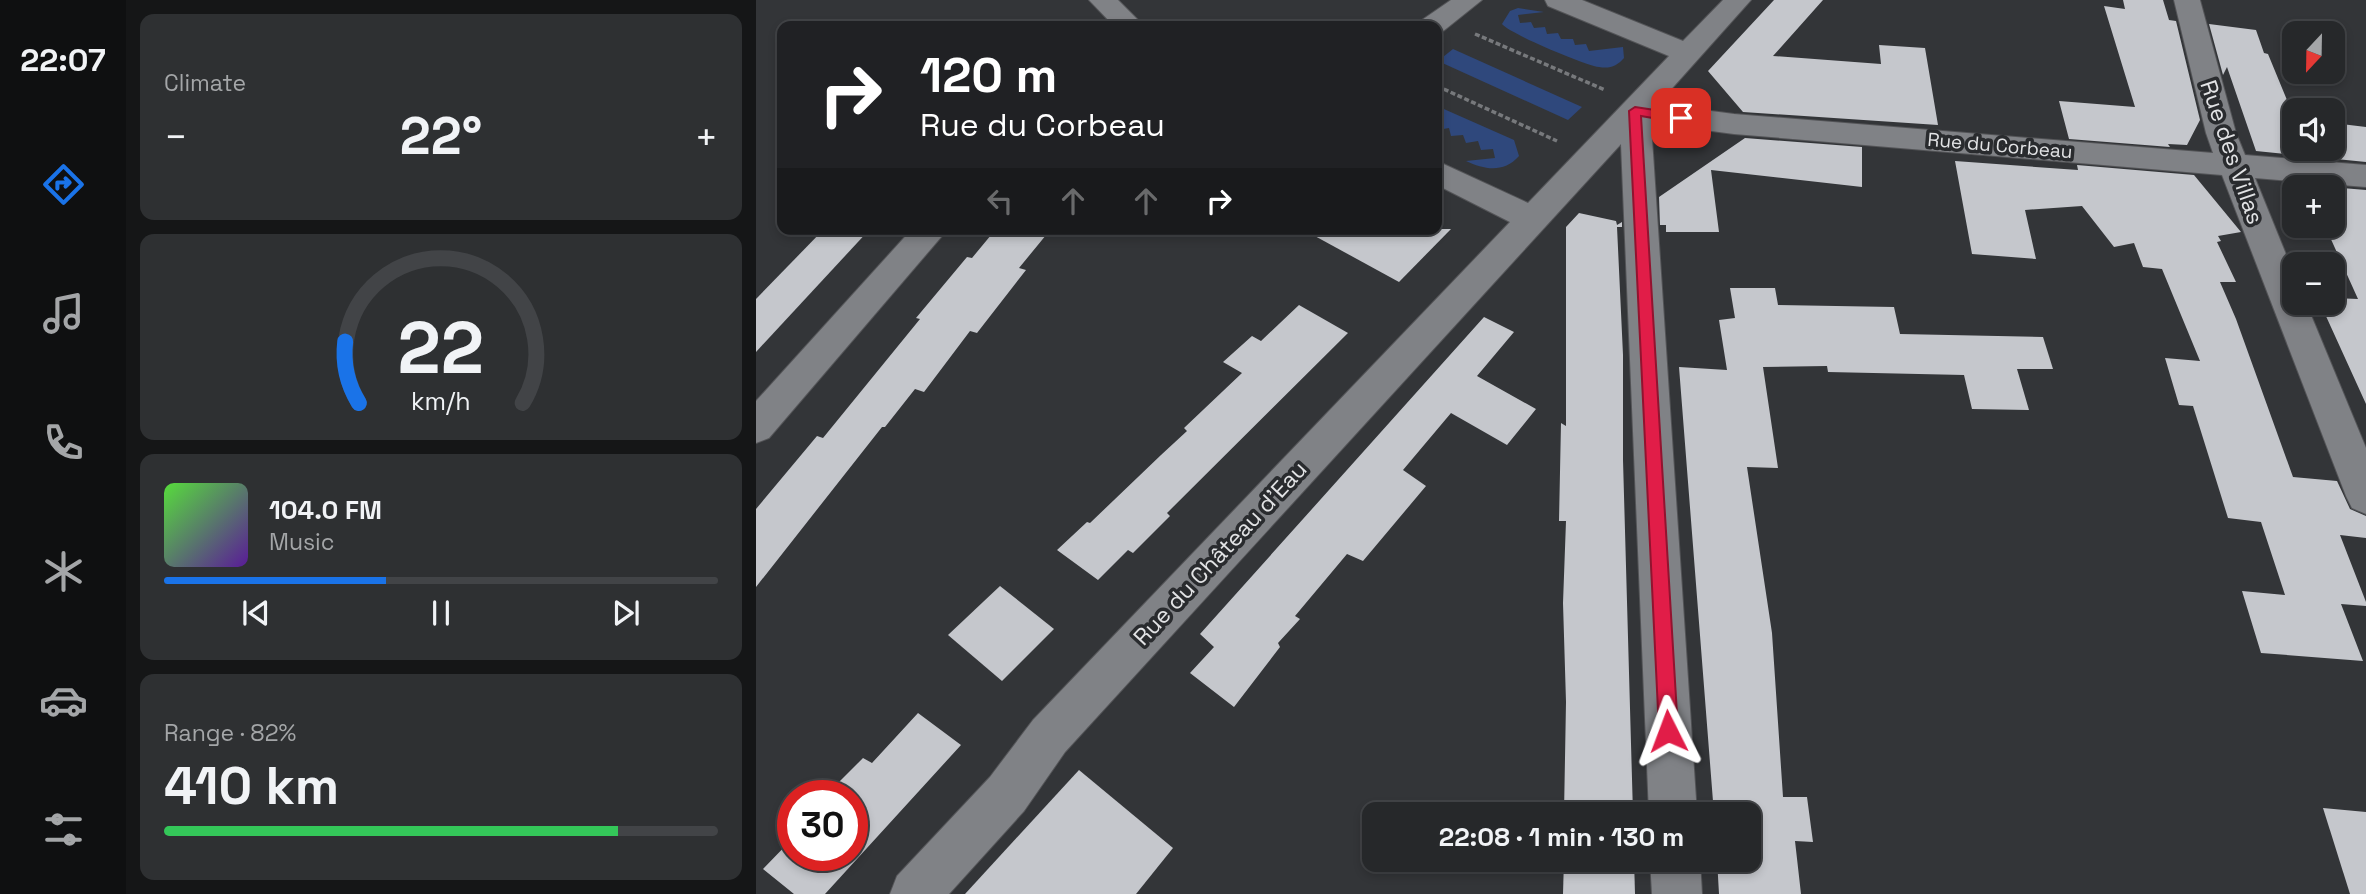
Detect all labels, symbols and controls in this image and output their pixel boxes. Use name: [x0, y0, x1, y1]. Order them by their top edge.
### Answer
north arrow: [2282, 21, 2345, 84]
map controls: [2282, 21, 2345, 315]
text: 22:07: [20, 40, 106, 80]
text: 120 m: [920, 44, 1057, 106]
icon: right: [805, 49, 896, 140]
text: Climate: [164, 68, 246, 98]
street label: Rue des Villas: [2193, 76, 2271, 228]
pin: [1651, 88, 1711, 148]
button: sound: [2282, 98, 2345, 161]
icon: arrive: [1662, 99, 1700, 137]
text: 22°: [400, 103, 482, 169]
text: Rue du Corbeau: [920, 105, 1165, 145]
text: −: [164, 113, 188, 161]
text: +: [694, 113, 718, 161]
street label: Rue du Corbeau: [1926, 127, 2073, 164]
icon: directions: [39, 160, 88, 209]
button: +: [2282, 175, 2345, 238]
icon: left: [981, 182, 1019, 220]
icon: ahead: [1054, 182, 1092, 220]
icon: ahead: [1127, 182, 1165, 220]
icon: right: [1200, 182, 1238, 220]
button: −: [2282, 252, 2345, 315]
icon: music: [39, 289, 88, 338]
text: 22: [398, 301, 484, 394]
text: km/h: [411, 385, 471, 417]
icon: phone: [39, 418, 88, 467]
street label: Rue du Château d'Eau: [1127, 454, 1313, 652]
text: 104.0 FM: [269, 493, 382, 527]
text: Music: [269, 527, 334, 557]
icon: climate: [39, 547, 88, 596]
icon: previous: [237, 594, 275, 632]
icon: pause: [422, 594, 460, 632]
icon: next: [607, 594, 645, 632]
icon: car: [39, 676, 88, 725]
position arrow: [1631, 694, 1705, 768]
text: Range · 82%: [164, 718, 296, 748]
text: 410 km: [164, 753, 339, 819]
speed limit sign: 30: [777, 780, 868, 871]
icon: filters: [39, 805, 88, 854]
text: 22:08 · 1 min · 130 m: [1439, 820, 1684, 854]

